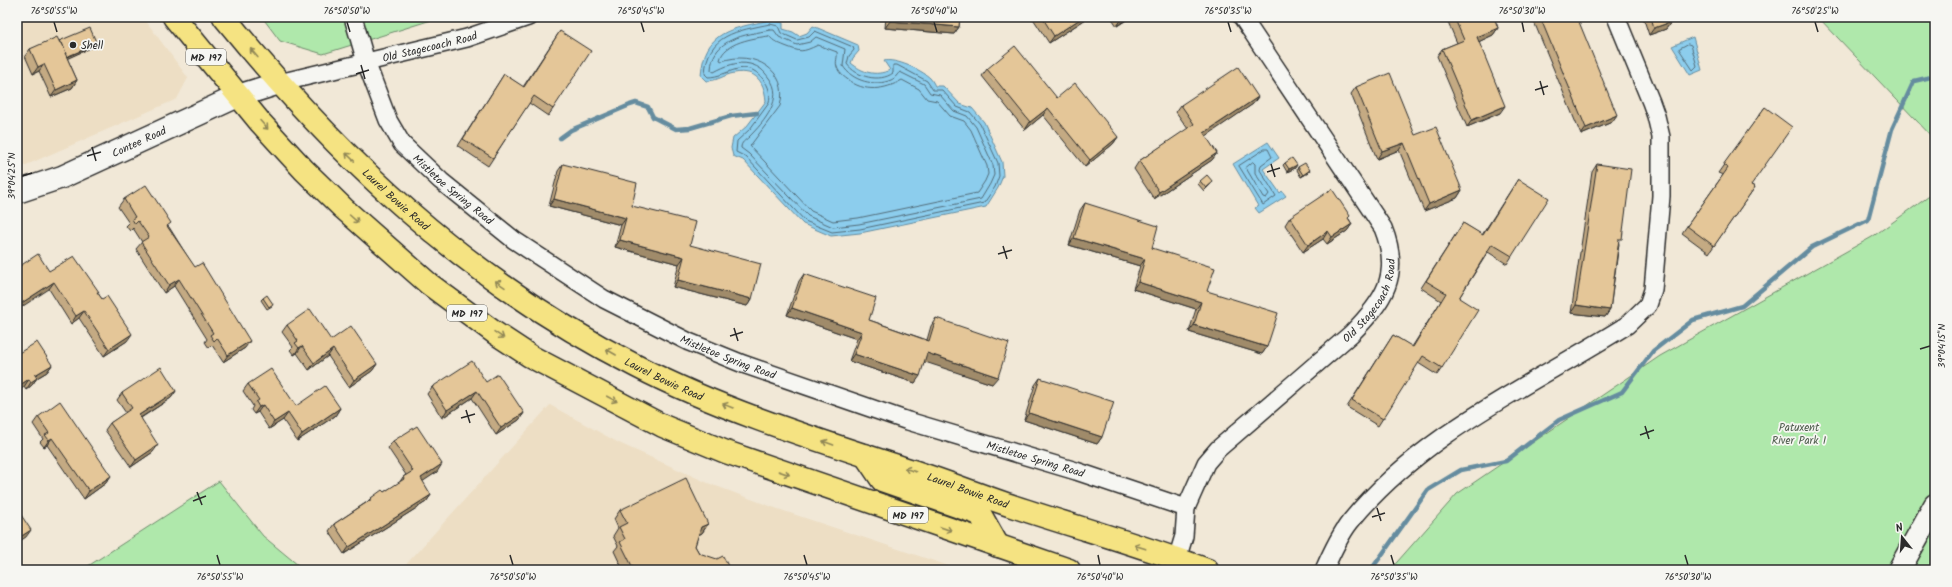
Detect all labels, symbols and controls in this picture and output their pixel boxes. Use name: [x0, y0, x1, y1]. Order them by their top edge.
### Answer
text: 76°50'55"W: [30, 3, 78, 19]
text: 76°50'50"W: [324, 3, 371, 19]
text: 76°50'45"W: [617, 3, 665, 19]
text: 76°50'40"W: [910, 3, 958, 19]
text: 76°50'35"W: [1204, 3, 1252, 19]
text: 76°50'30"W: [1498, 3, 1546, 19]
text: 76°50'25"W: [1791, 3, 1839, 19]
street label: Old Stagecoach Road: [381, 27, 480, 68]
place label: Shell: [81, 37, 103, 55]
marker: Shell: [68, 40, 78, 50]
one-way arrow: [250, 48, 259, 58]
road number: MD 197: [186, 49, 226, 65]
one-way arrow: [259, 120, 268, 131]
street label: Contee Road: [109, 122, 170, 163]
street label: Mistletoe Spring Road: [408, 150, 497, 230]
text: 39°04'25"N: [4, 152, 20, 200]
one-way arrow: [345, 152, 355, 162]
street label: Laurel Bowie Road: [357, 165, 434, 236]
one-way arrow: [349, 214, 359, 223]
street label: Old Stagecoach Road: [1339, 258, 1401, 348]
one-way arrow: [494, 280, 505, 288]
road number: MD 197: [447, 305, 487, 321]
text: 39°04'15"N: [1934, 324, 1950, 368]
one-way arrow: [493, 331, 504, 339]
street label: Mistletoe Spring Road: [677, 331, 779, 385]
one-way arrow: [605, 347, 617, 355]
street label: Laurel Bowie Road: [621, 353, 706, 407]
one-way arrow: [605, 396, 617, 404]
one-way arrow: [723, 402, 735, 410]
park label: Patuxent River Park I: [1772, 419, 1826, 450]
street label: Mistletoe Spring Road: [984, 437, 1087, 483]
one-way arrow: [823, 438, 835, 446]
one-way arrow: [904, 466, 917, 473]
street label: Laurel Bowie Road: [924, 468, 1011, 514]
one-way arrow: [777, 470, 790, 477]
road number: MD 197: [888, 507, 928, 523]
north arrow: [1882, 517, 1922, 557]
text: N: [1893, 519, 1905, 538]
one-way arrow: [940, 525, 952, 533]
one-way arrow: [1133, 543, 1146, 550]
text: 76°50'55"W: [196, 569, 244, 585]
text: 76°50'50"W: [490, 569, 537, 585]
text: 76°50'45"W: [783, 569, 831, 585]
text: 76°50'40"W: [1076, 569, 1124, 585]
text: 76°50'35"W: [1370, 569, 1418, 585]
text: 76°50'30"W: [1664, 569, 1712, 585]

